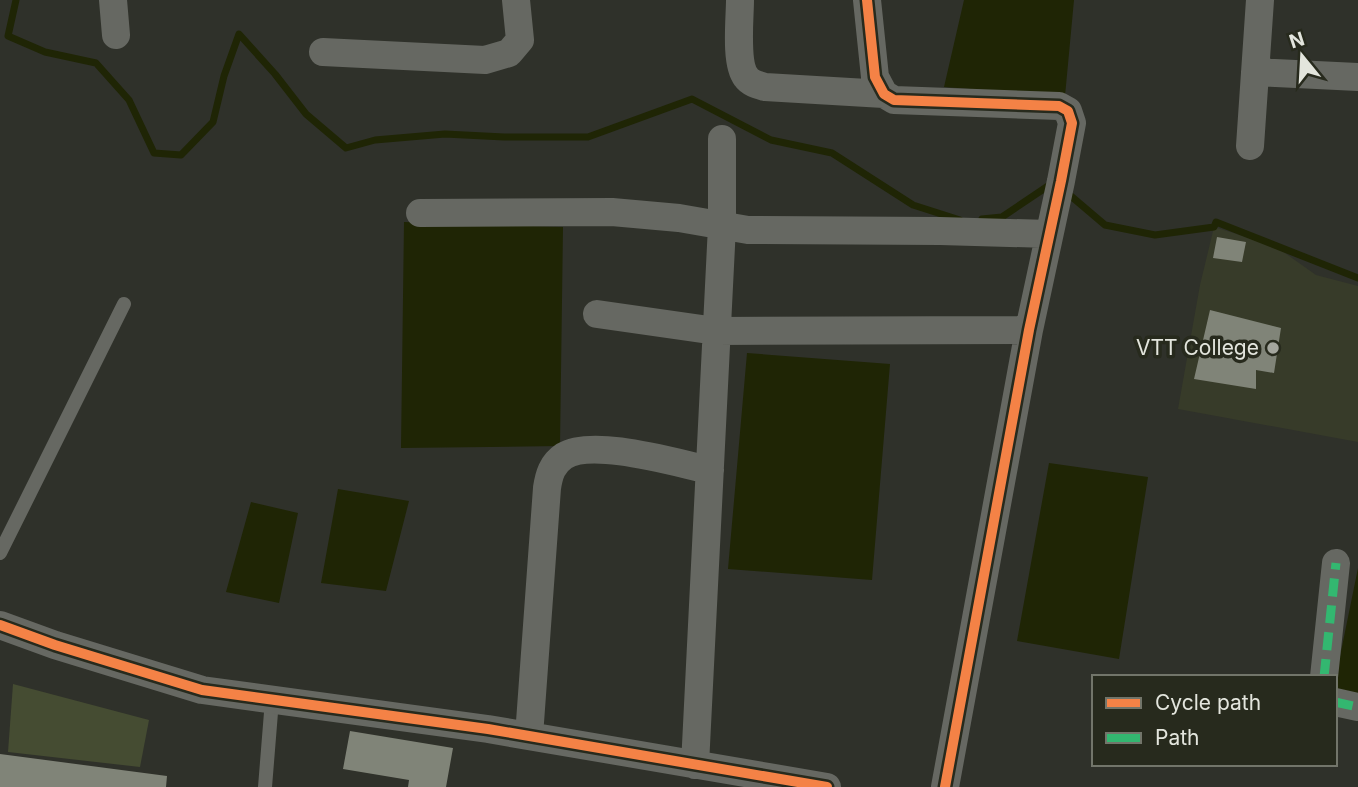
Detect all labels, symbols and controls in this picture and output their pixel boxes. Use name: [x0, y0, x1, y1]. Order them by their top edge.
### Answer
north arrow: [1267, 21, 1337, 91]
text: N: [1286, 27, 1307, 53]
place label: VTT College: [1136, 335, 1259, 360]
marker: VTT College: [1265, 340, 1281, 356]
legend: [1092, 675, 1337, 766]
text: Cycle path: [1155, 690, 1261, 715]
text: Path: [1155, 725, 1200, 750]

